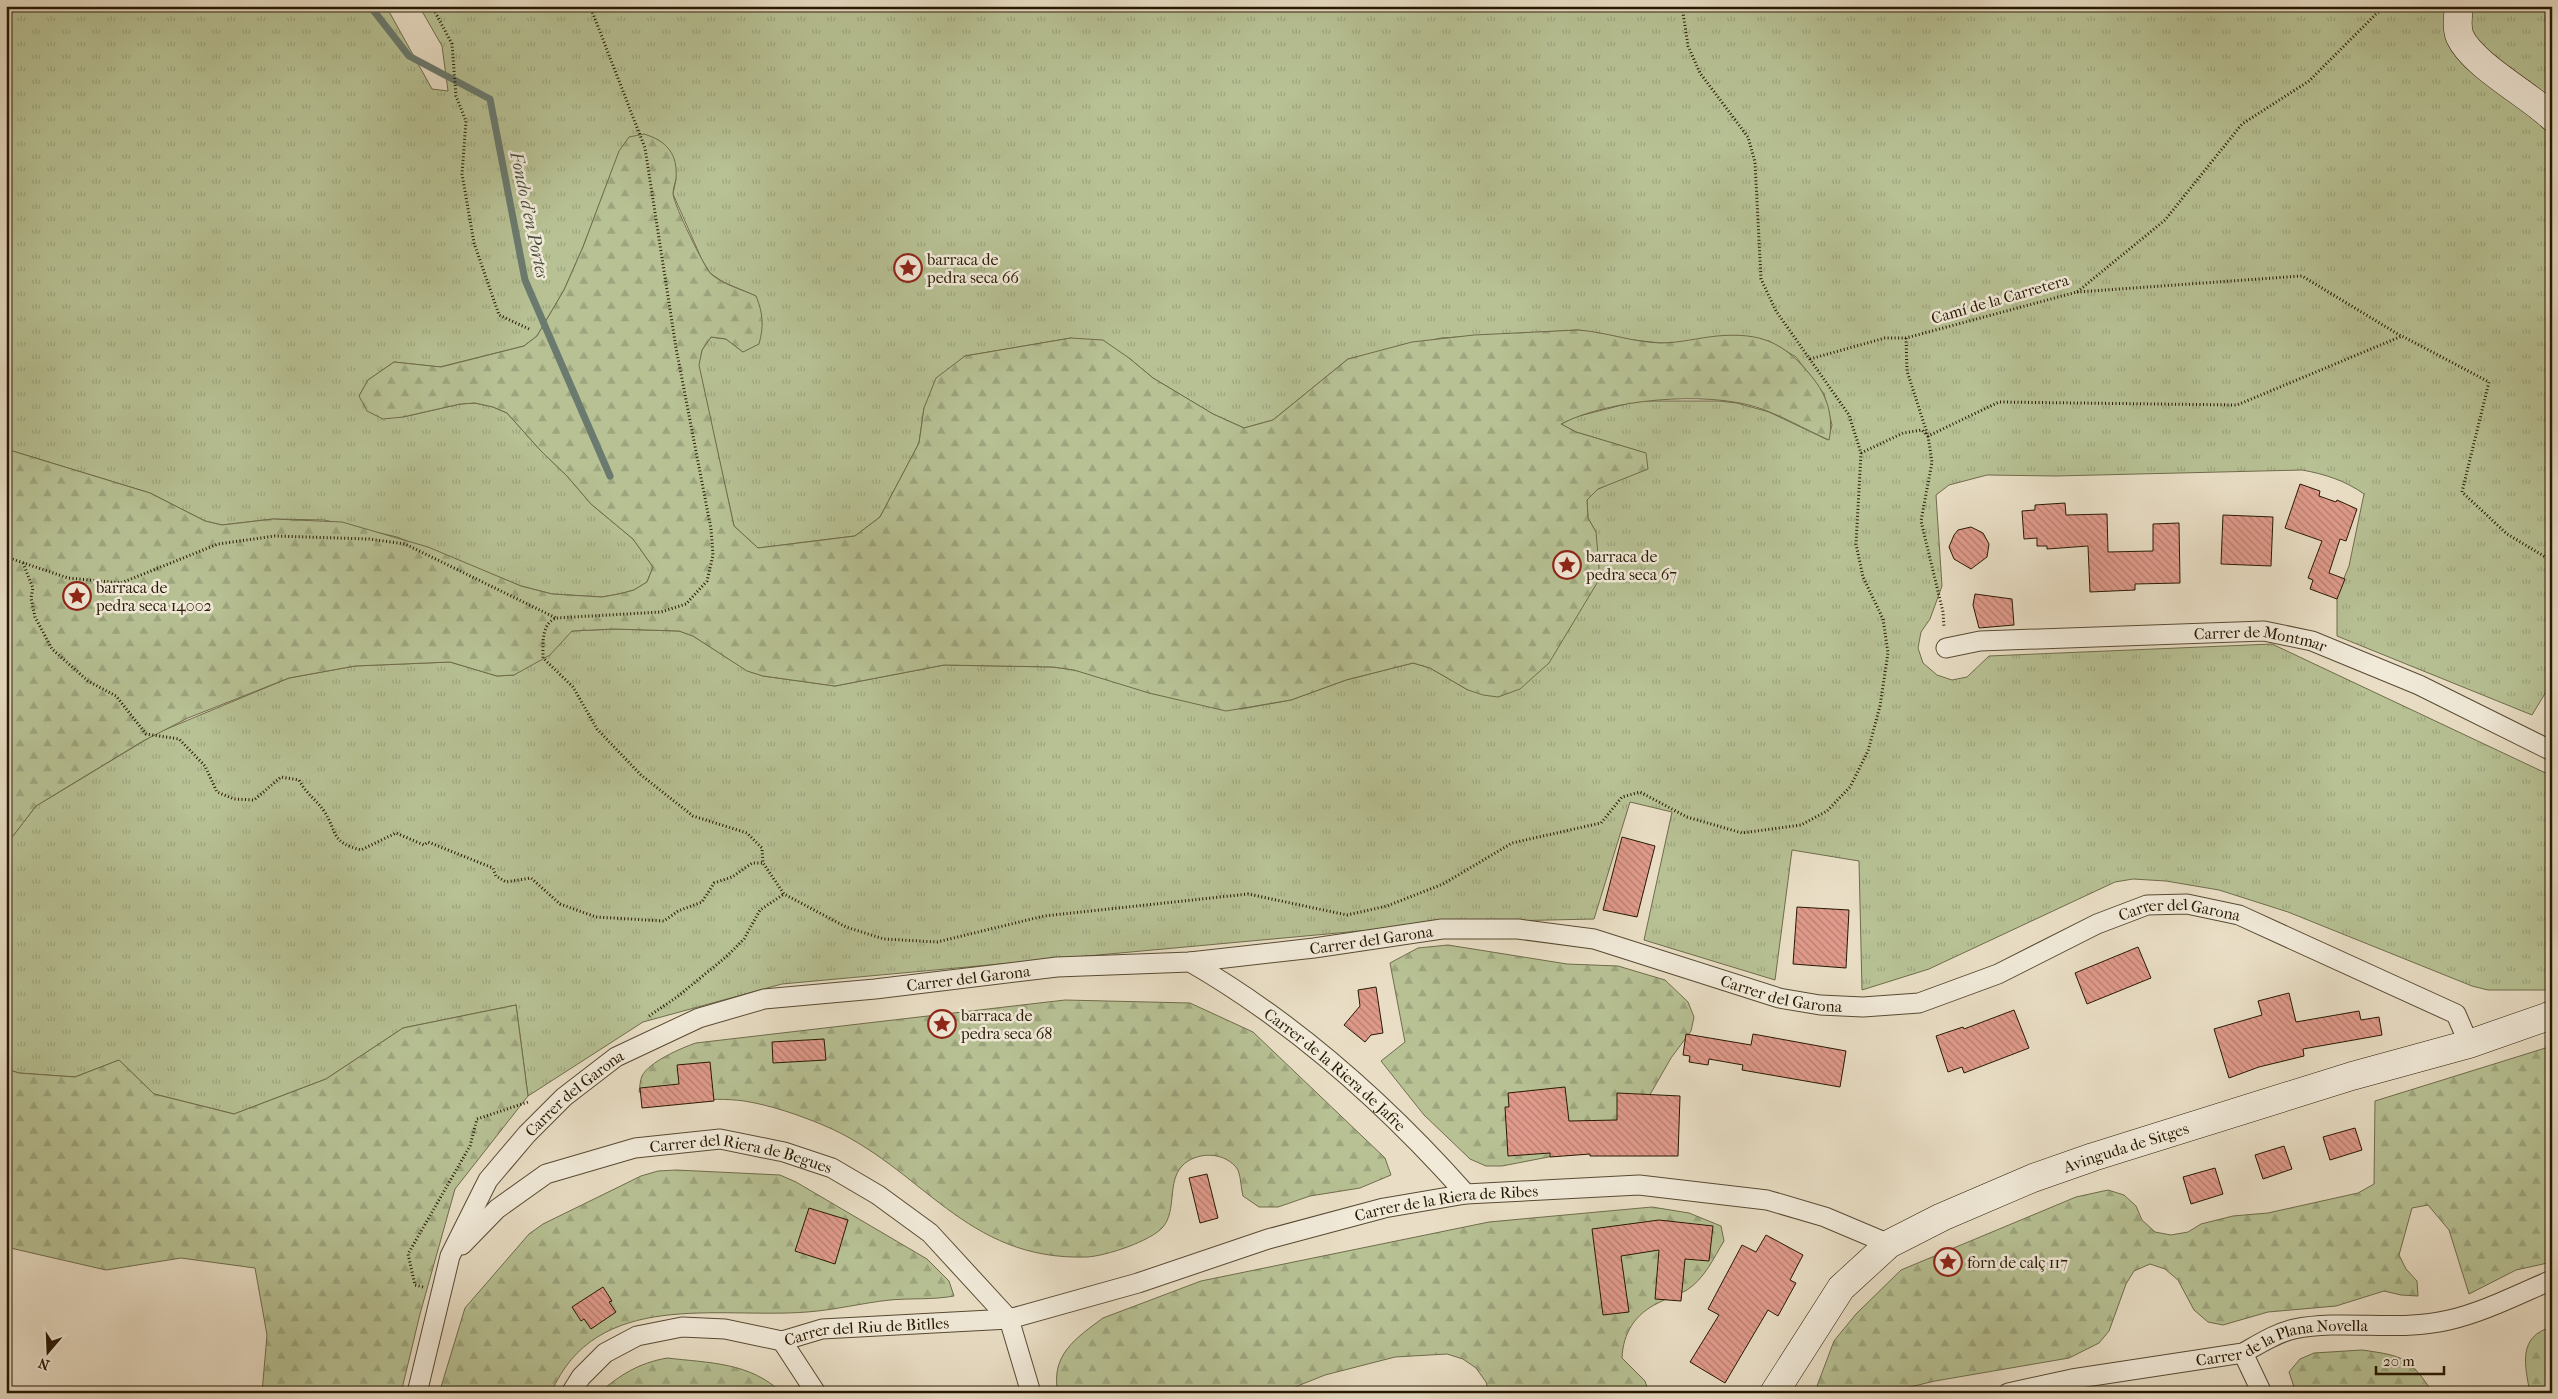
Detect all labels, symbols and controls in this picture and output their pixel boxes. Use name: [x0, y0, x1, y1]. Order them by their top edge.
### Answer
water label: Fondo d'en Portes: [505, 149, 553, 281]
place label: barraca de pedra seca 66: [926, 250, 1019, 287]
place icon: barraca de pedra seca 66: [893, 253, 923, 283]
street label: Camí de la Carretera: [1929, 270, 2072, 328]
place label: barraca de pedra seca 67: [1585, 547, 1677, 584]
place icon: barraca de pedra seca 67: [1552, 550, 1582, 580]
place label: barraca de pedra seca 14002: [95, 578, 212, 615]
place icon: barraca de pedra seca 14002: [62, 581, 92, 611]
street label: Carrer de Montmar: [2193, 622, 2330, 656]
street label: Carrer del Garona: [2116, 894, 2243, 925]
street label: Carrer del Garona: [1308, 921, 1435, 958]
street label: Carrer del Garona: [905, 961, 1032, 995]
street label: Carrer del Garona: [1718, 971, 1843, 1016]
street label: Carrer de la Riera de Jafre: [1261, 1004, 1410, 1135]
place label: barraca de pedra seca 68: [960, 1006, 1052, 1043]
place icon: barraca de pedra seca 68: [927, 1009, 957, 1039]
street label: Carrer del Garona: [521, 1045, 627, 1140]
street label: Avinguda de Sitges: [2060, 1118, 2191, 1177]
street label: Carrer del Riera de Begues: [649, 1129, 835, 1177]
street label: Carrer de la Riera de Ribes: [1352, 1181, 1539, 1225]
place icon: forn de calç 117: [1933, 1247, 1963, 1277]
place label: forn de calç 117: [1967, 1253, 2068, 1272]
street label: Carrer del Riu de Bitlles: [782, 1313, 950, 1349]
street label: Carrer de la Plana Novella: [2194, 1315, 2369, 1370]
north arrow: [22, 1326, 72, 1376]
scale bar: [2376, 1344, 2443, 1376]
text: 20 m: [2383, 1352, 2415, 1370]
text: N: [36, 1354, 52, 1374]

